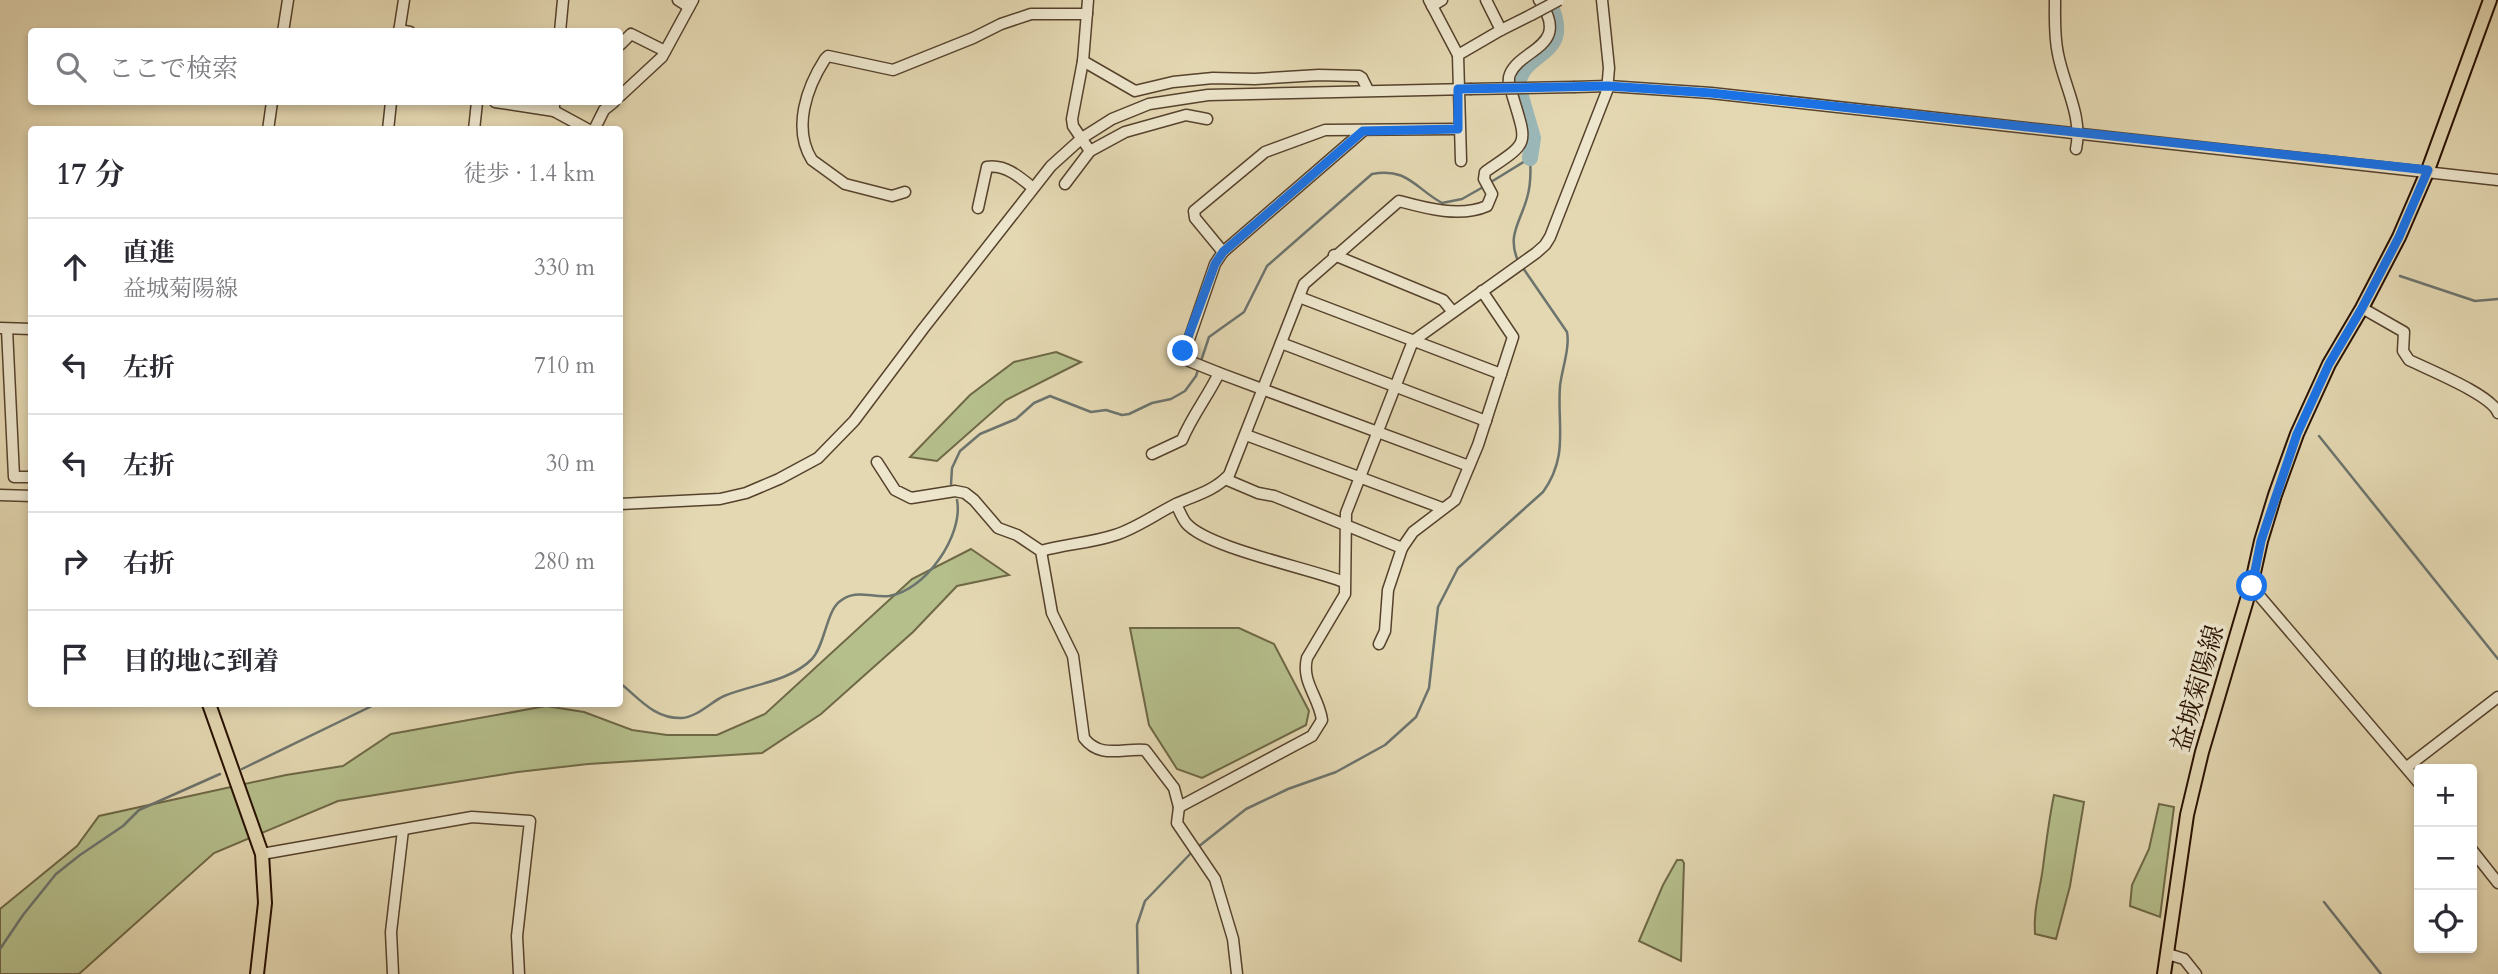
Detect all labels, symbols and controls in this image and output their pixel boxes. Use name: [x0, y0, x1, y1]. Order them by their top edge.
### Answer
search box: [28, 28, 623, 105]
icon: search: [52, 48, 90, 86]
text: ここで検索: [108, 51, 238, 86]
text: 17 分: [56, 154, 125, 195]
text: 徒歩 · 1.4 km: [463, 158, 595, 189]
text: 直進: [123, 235, 175, 270]
icon: ahead: [56, 248, 94, 286]
text: 330 m: [534, 252, 595, 283]
text: 益城菊陽線: [123, 273, 238, 304]
route end: [1167, 335, 1198, 366]
icon: left: [56, 346, 94, 384]
text: 左折: [123, 350, 175, 385]
text: 710 m: [534, 350, 595, 381]
icon: left: [56, 444, 94, 482]
text: 左折: [123, 448, 175, 483]
text: 30 m: [546, 448, 595, 479]
icon: right: [56, 542, 94, 580]
text: 右折: [123, 546, 175, 581]
text: 280 m: [534, 546, 595, 577]
route start: [2236, 570, 2267, 601]
street label: 益城菊陽線: [2163, 621, 2232, 755]
icon: arrive: [56, 640, 94, 678]
text: 目的地に到着: [123, 644, 279, 679]
map controls: [2414, 764, 2477, 953]
button: +: [2414, 764, 2477, 827]
button: −: [2414, 827, 2477, 890]
button: locate: [2414, 890, 2477, 953]

